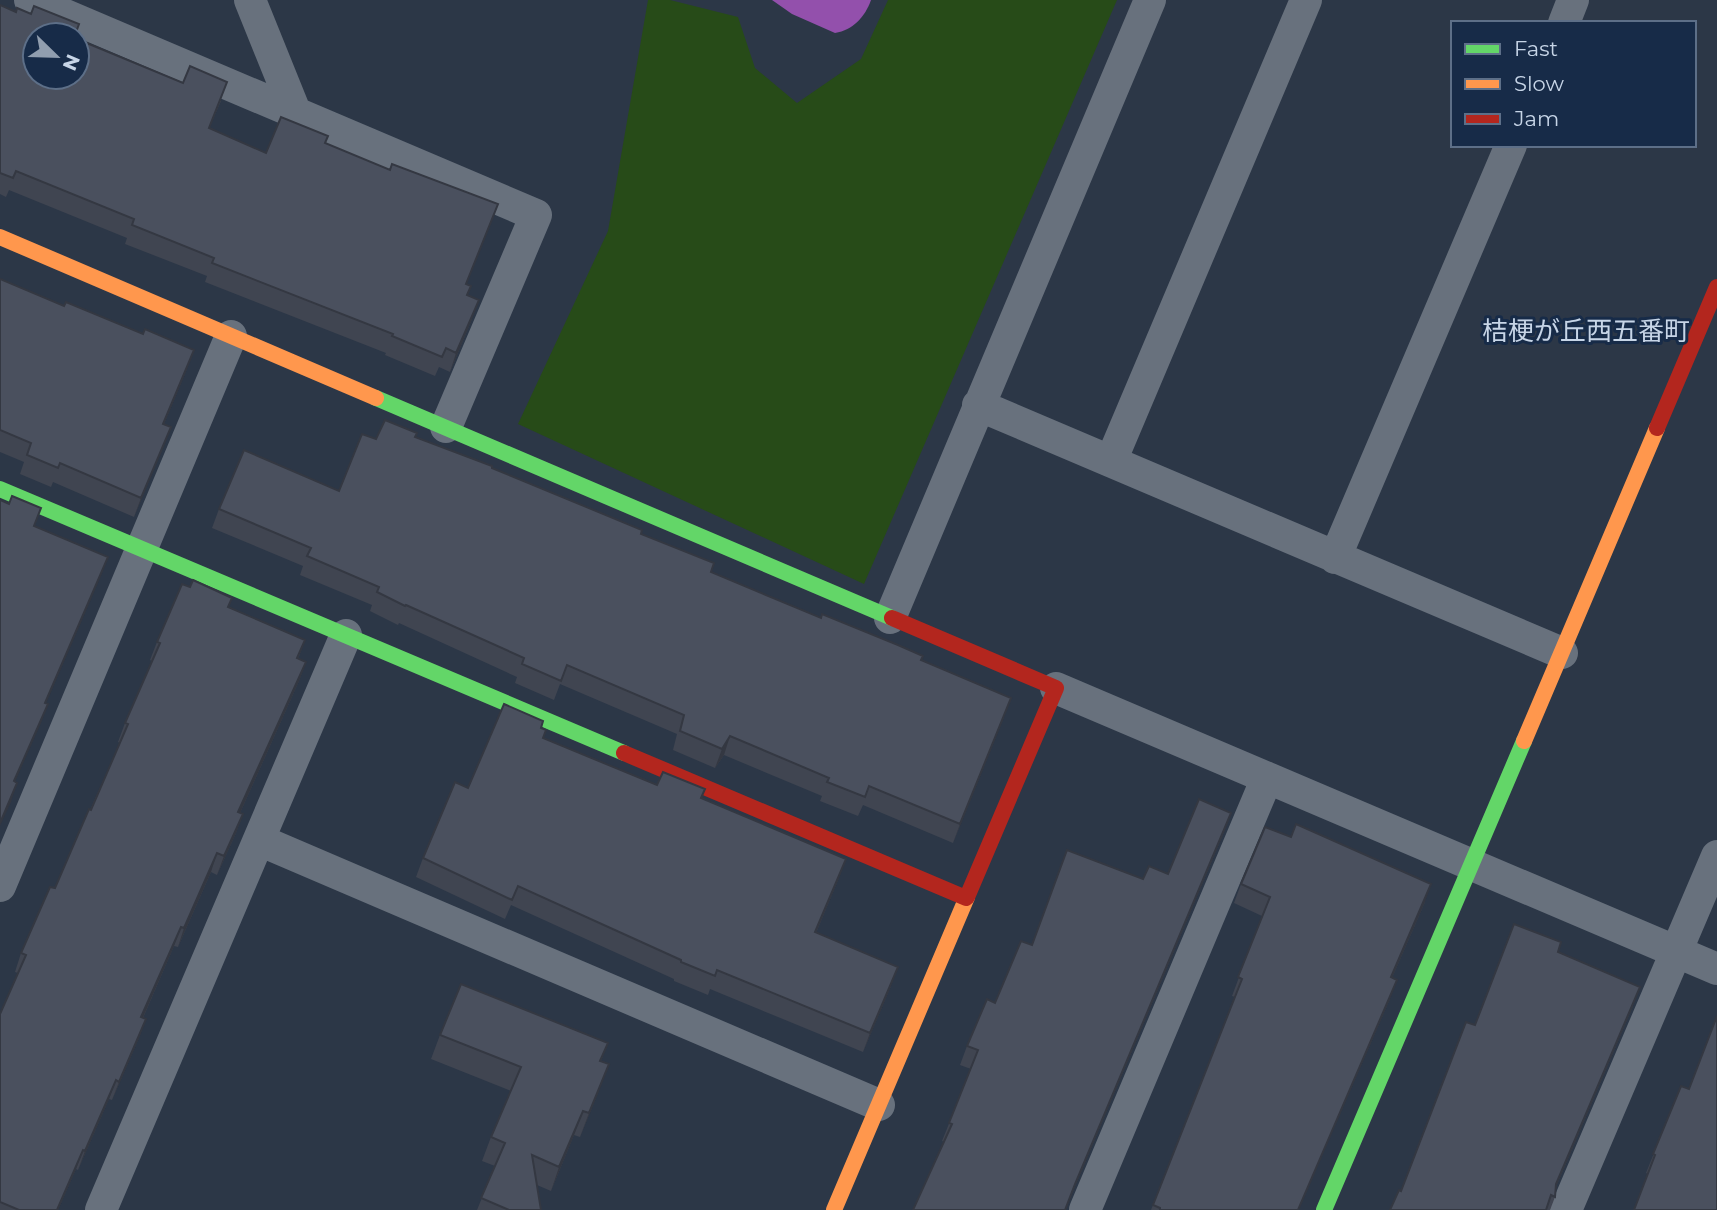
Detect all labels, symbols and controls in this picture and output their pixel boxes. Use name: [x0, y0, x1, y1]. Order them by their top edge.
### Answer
north arrow: [21, 21, 91, 91]
legend: [1451, 21, 1696, 147]
text: Fast: [1514, 36, 1558, 61]
text: N: [58, 51, 85, 74]
text: Slow: [1514, 71, 1564, 96]
text: Jam: [1513, 106, 1559, 131]
district label: 桔梗が丘西五番町: [1482, 315, 1690, 347]

